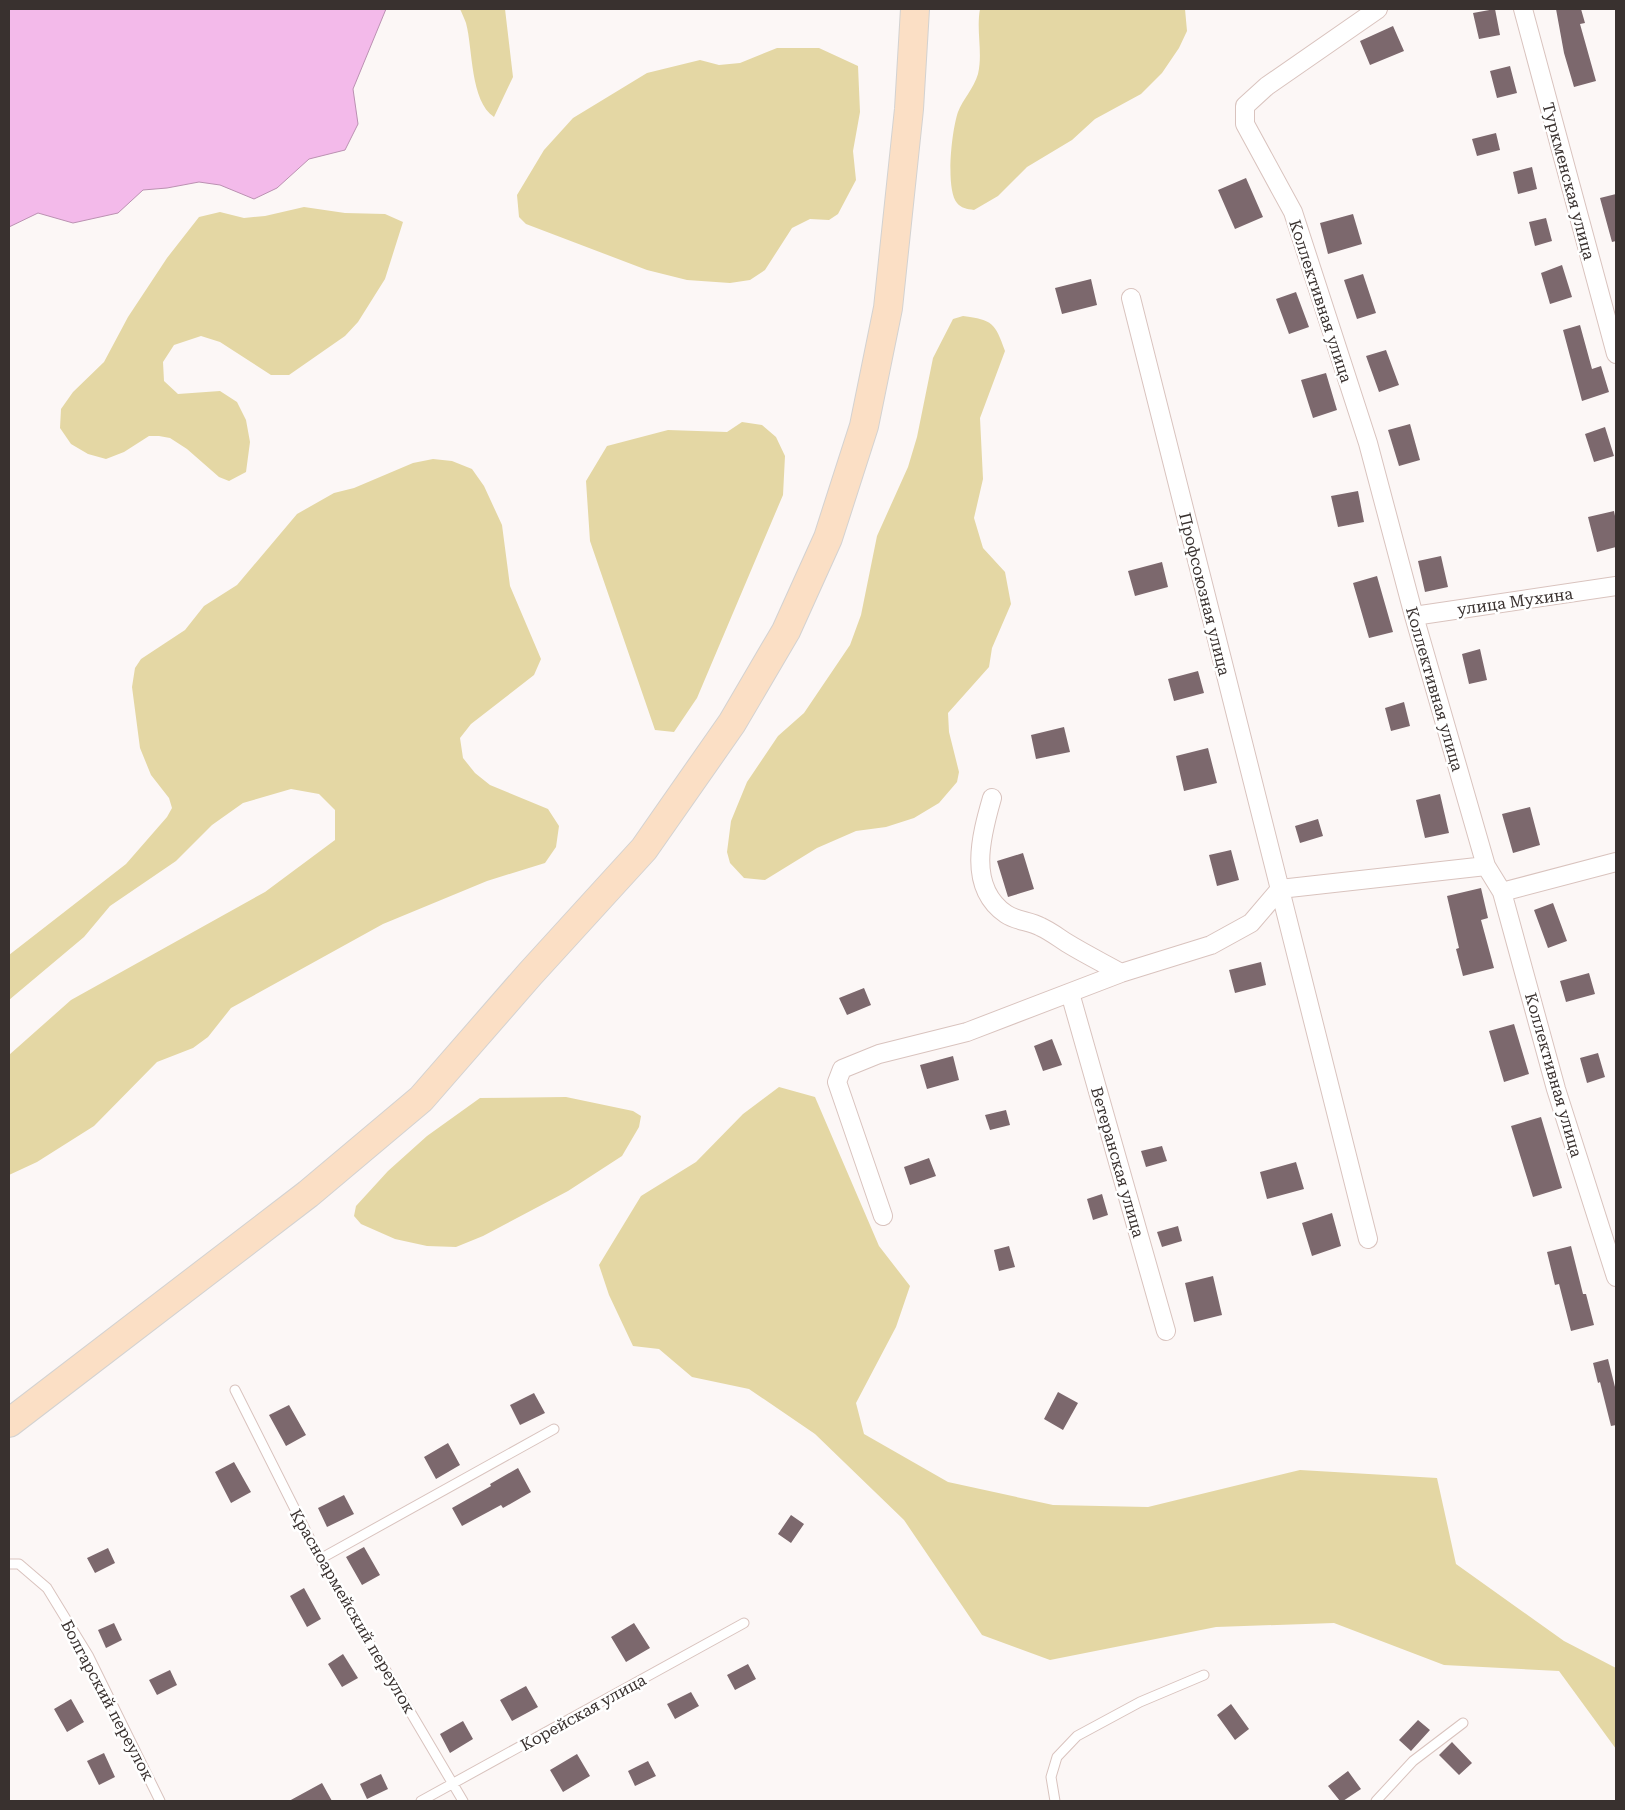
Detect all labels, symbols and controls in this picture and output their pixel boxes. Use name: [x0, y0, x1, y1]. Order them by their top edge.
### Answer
street label: Туркменская улица: [1538, 100, 1599, 262]
street label: Коллективная улица: [1285, 217, 1356, 385]
street label: Профсоюзная улица: [1175, 511, 1234, 678]
street label: улица Мухина: [1456, 584, 1575, 619]
street label: Коллективная улица: [1402, 605, 1467, 774]
street label: Коллективная улица: [1521, 991, 1586, 1160]
street label: Ветеранская улица: [1087, 1085, 1148, 1240]
street label: Красноармейский переулок: [286, 1506, 419, 1717]
street label: Болгарский переулок: [57, 1617, 158, 1784]
street label: Корейская улица: [517, 1670, 649, 1755]

